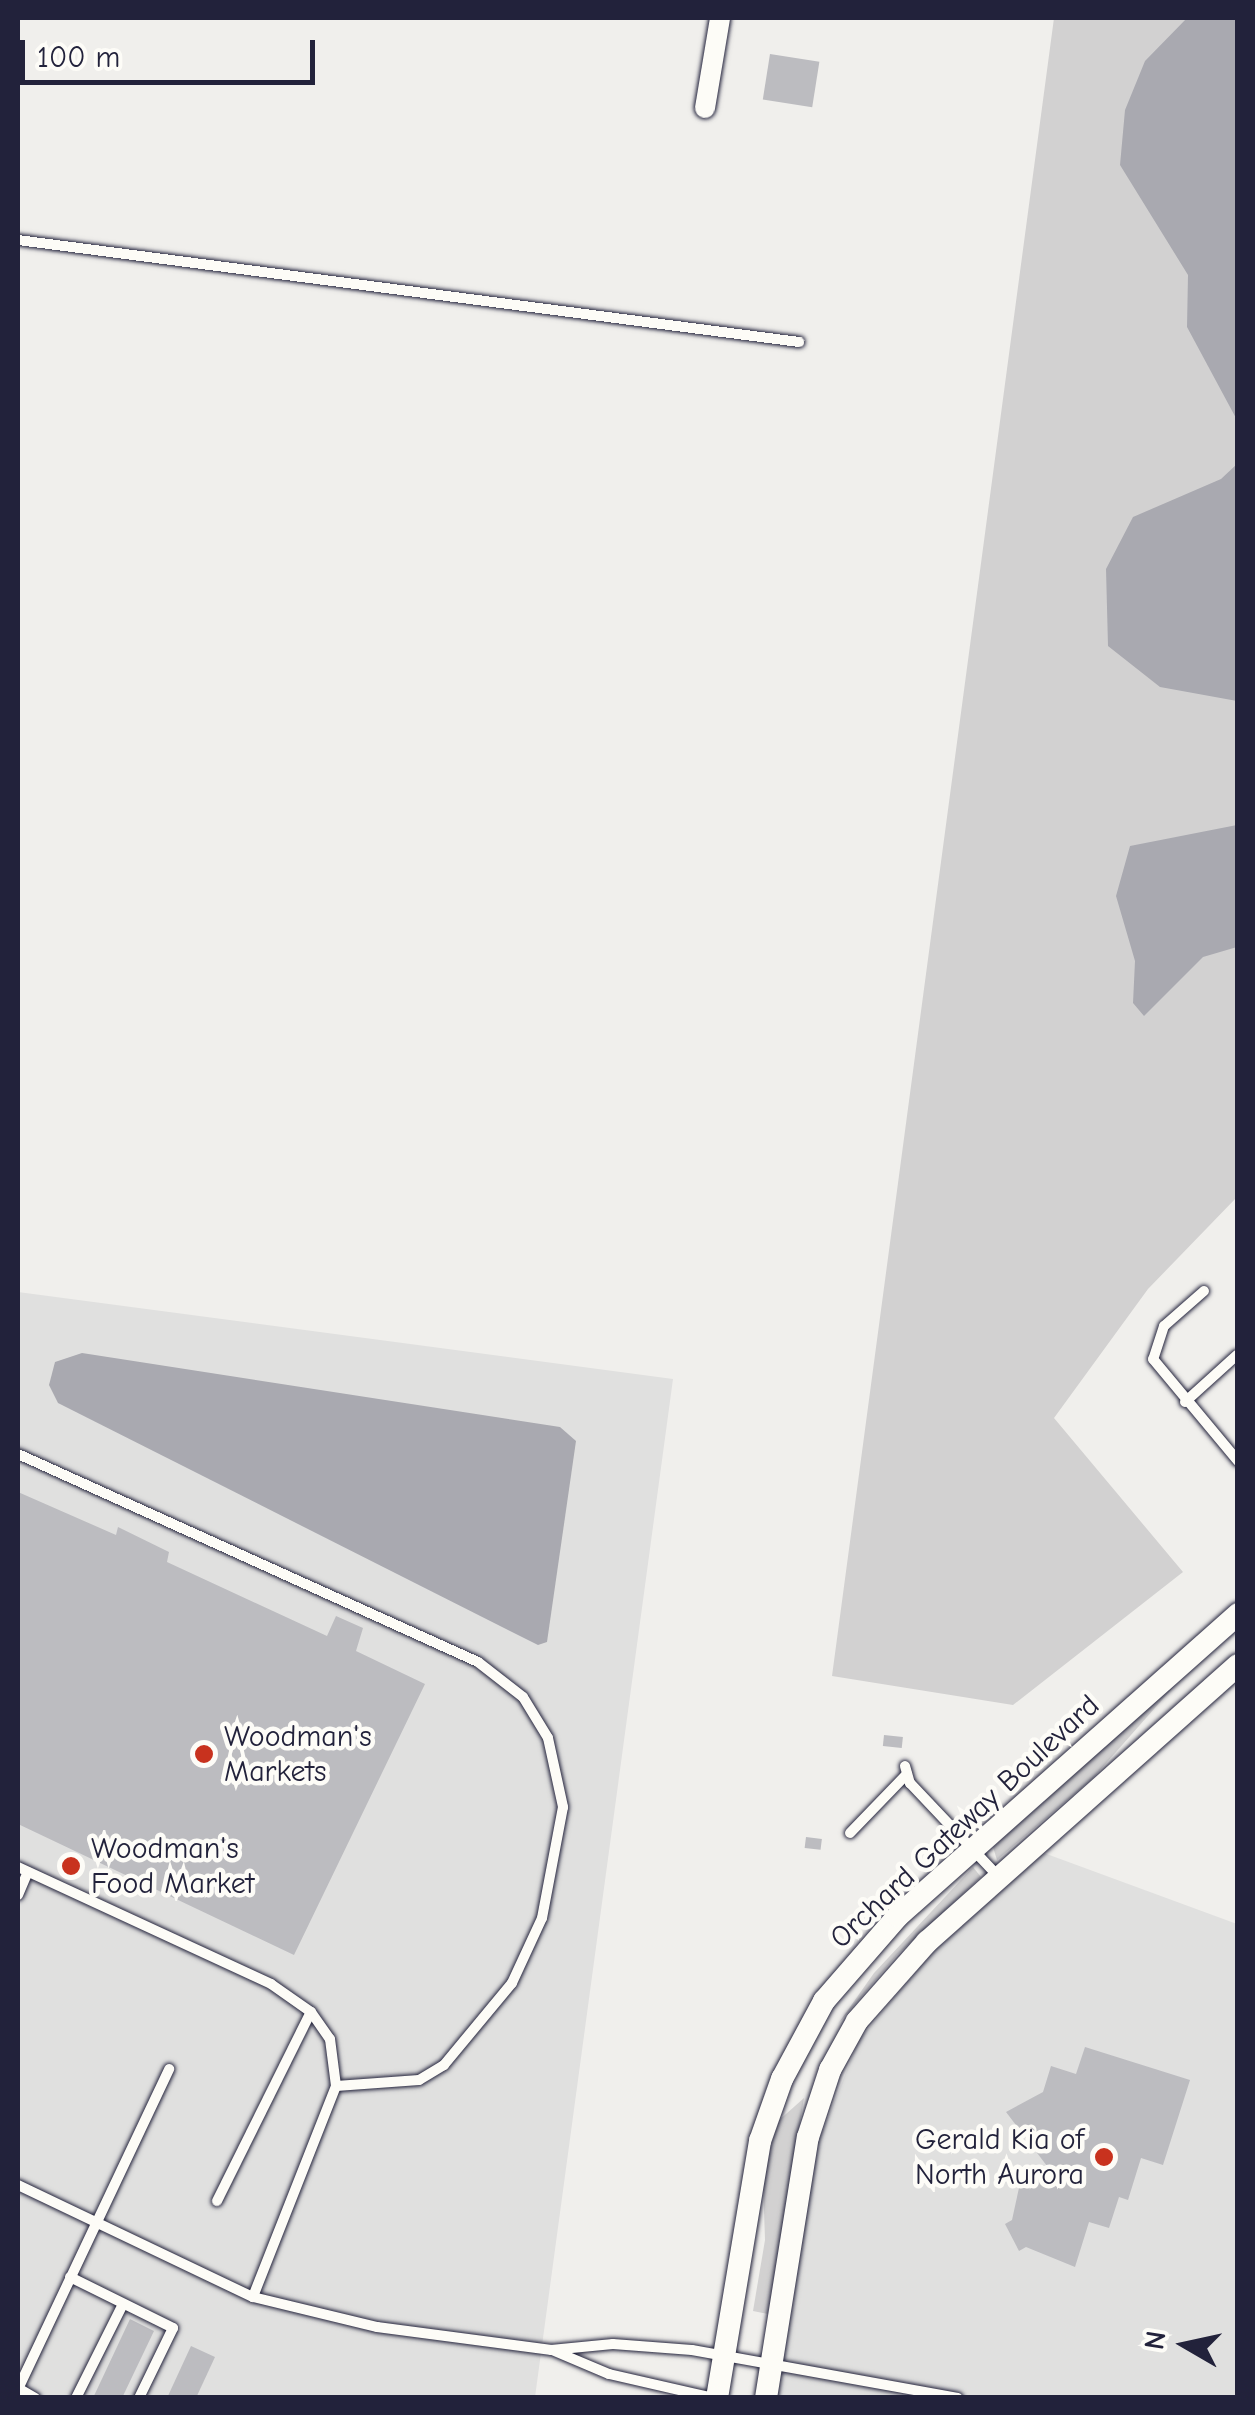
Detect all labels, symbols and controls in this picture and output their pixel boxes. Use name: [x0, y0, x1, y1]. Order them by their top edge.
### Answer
scale bar: [25, 20, 320, 82]
text: 100 m: [37, 40, 120, 75]
street label: Orchard Gateway Boulevard: [823, 1688, 1107, 1956]
place label: Woodman's Markets: [224, 1719, 372, 1790]
marker: Woodman's Markets: [193, 1743, 215, 1765]
place label: Woodman's Food Market: [91, 1831, 254, 1902]
marker: Woodman's Food Market: [60, 1855, 82, 1877]
place label: Gerald Kia of North Aurora: [915, 2122, 1084, 2192]
marker: Gerald Kia of North Aurora: [1093, 2146, 1115, 2168]
north arrow: [1135, 2295, 1235, 2395]
text: N: [1138, 2329, 1173, 2352]

